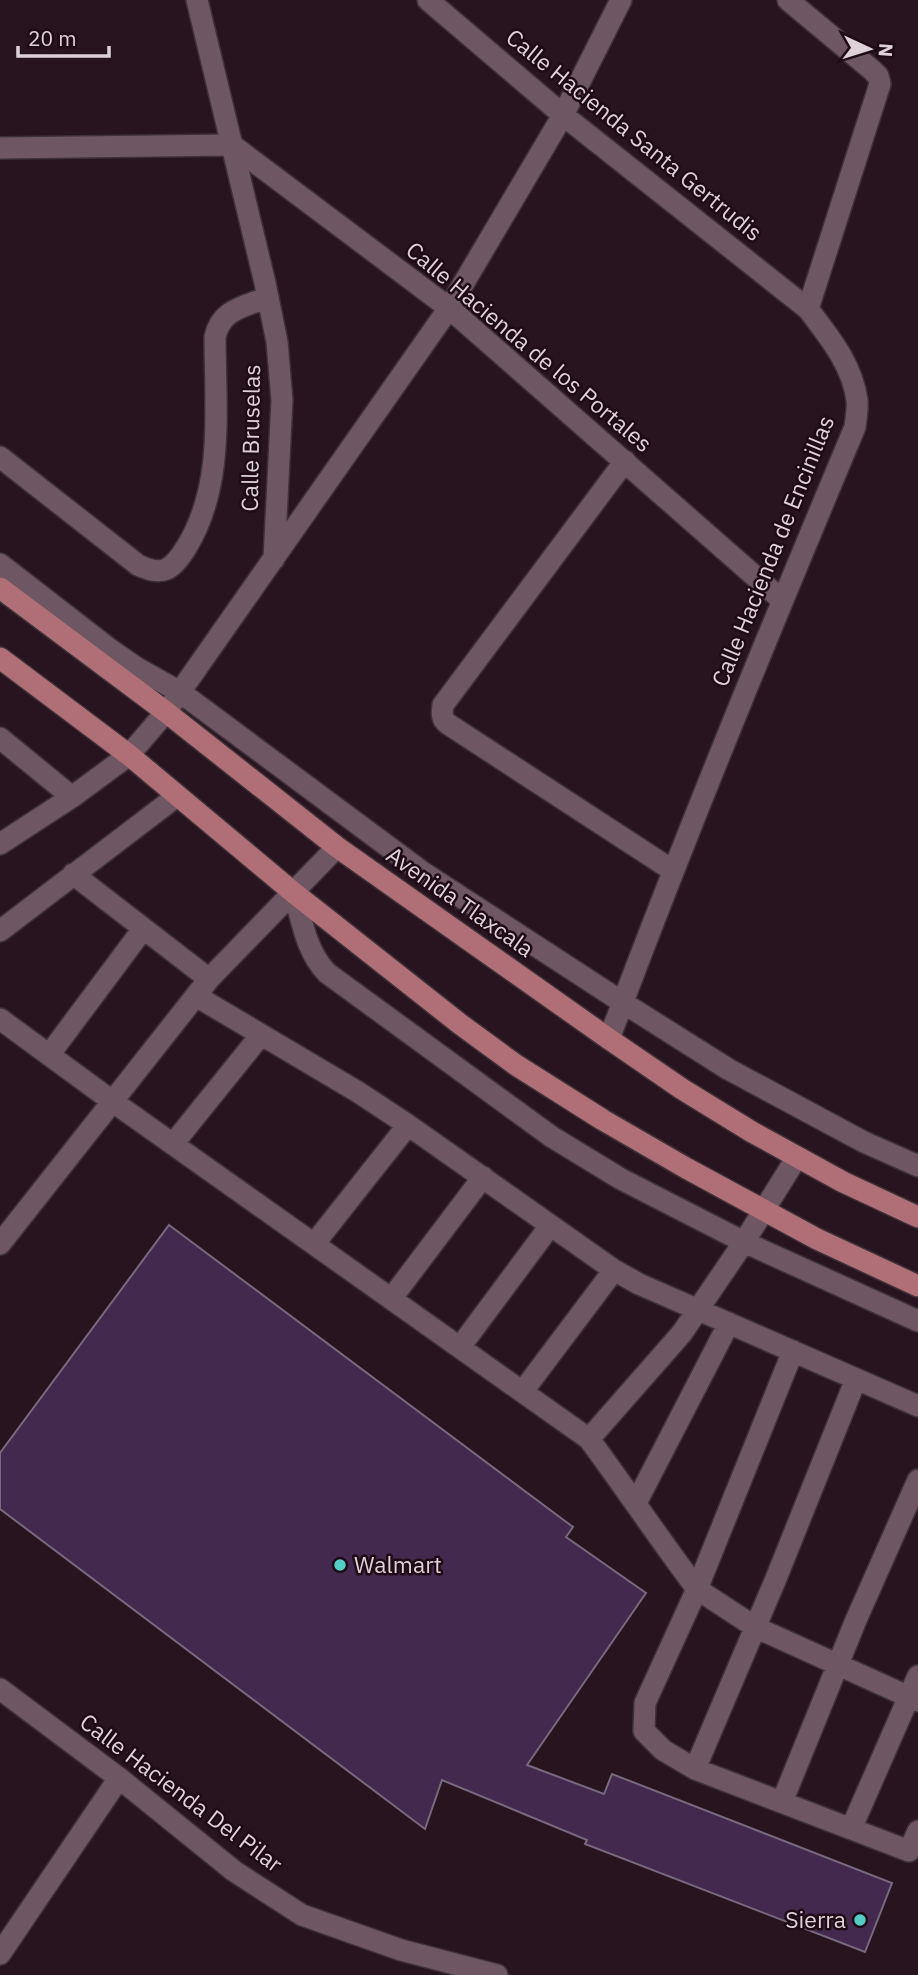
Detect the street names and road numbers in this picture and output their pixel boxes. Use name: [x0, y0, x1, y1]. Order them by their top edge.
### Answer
street label: Calle Hacienda Santa Gertrudis: [500, 22, 769, 247]
street label: Calle Hacienda de los Portales: [400, 234, 659, 458]
street label: Calle Bruselas: [234, 364, 266, 512]
street label: Calle Hacienda de Encinillas: [704, 411, 840, 690]
street label: Avenida Tlaxcala: [381, 839, 540, 963]
street label: Calle Hacienda Del Pilar: [74, 1706, 289, 1879]

